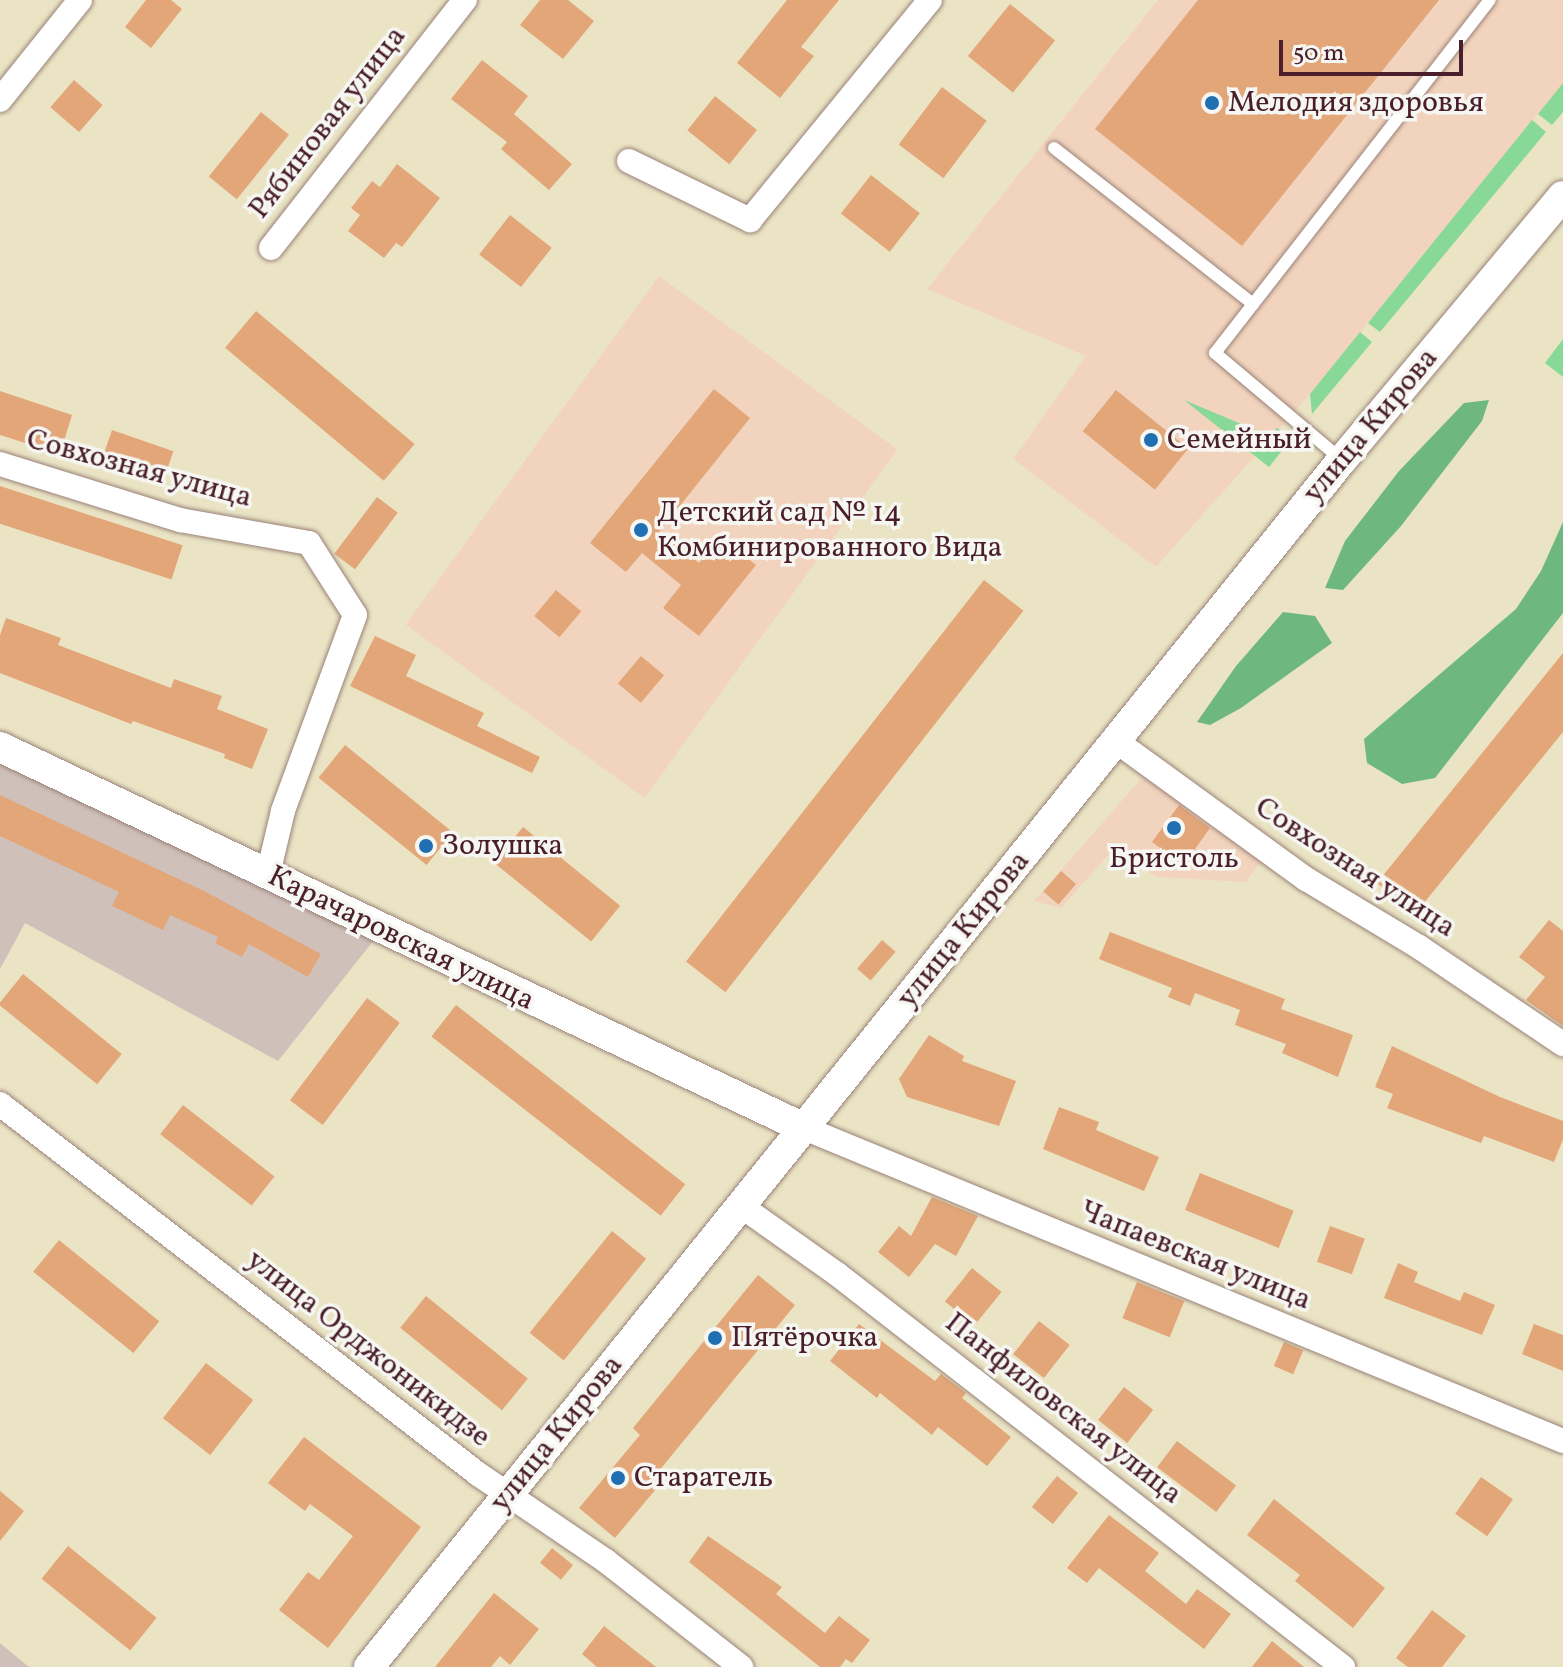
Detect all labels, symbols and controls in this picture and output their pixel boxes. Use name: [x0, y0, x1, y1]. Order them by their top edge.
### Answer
street label: Рябиновая улица: [241, 19, 415, 227]
scale bar: [1283, 24, 1467, 74]
text: 50 m: [1293, 37, 1345, 71]
place label: Мелодия здоровья: [1228, 85, 1484, 121]
marker: Мелодия здоровья: [1203, 94, 1221, 112]
street label: улица Кирова: [1296, 341, 1446, 511]
street label: Совхозная улица: [22, 422, 256, 516]
place label: Семейный: [1167, 422, 1312, 458]
marker: Семейный: [1142, 431, 1160, 449]
place label: Детский сад № 14 Комбинированного Вида: [657, 495, 1002, 566]
marker: Детский сад № 14 Комбинированного Вида: [632, 521, 650, 539]
street label: Совхозная улица: [1248, 790, 1462, 946]
marker: Бристоль: [1165, 819, 1183, 837]
place label: Золушка: [442, 828, 563, 864]
marker: Золушка: [417, 837, 435, 855]
place label: Бристоль: [1109, 841, 1239, 877]
street label: улица Кирова: [890, 844, 1038, 1016]
street label: Карачаровская улица: [261, 859, 541, 1019]
street label: Чапаевская улица: [1074, 1193, 1316, 1319]
street label: улица Орджоникидзе: [239, 1242, 497, 1456]
street label: Панфиловская улица: [937, 1305, 1189, 1513]
place label: Пятёрочка: [731, 1320, 878, 1356]
marker: Пятёрочка: [706, 1329, 724, 1347]
street label: улица Кирова: [483, 1348, 631, 1520]
place label: Старатель: [634, 1460, 773, 1496]
marker: Старатель: [609, 1469, 627, 1487]

